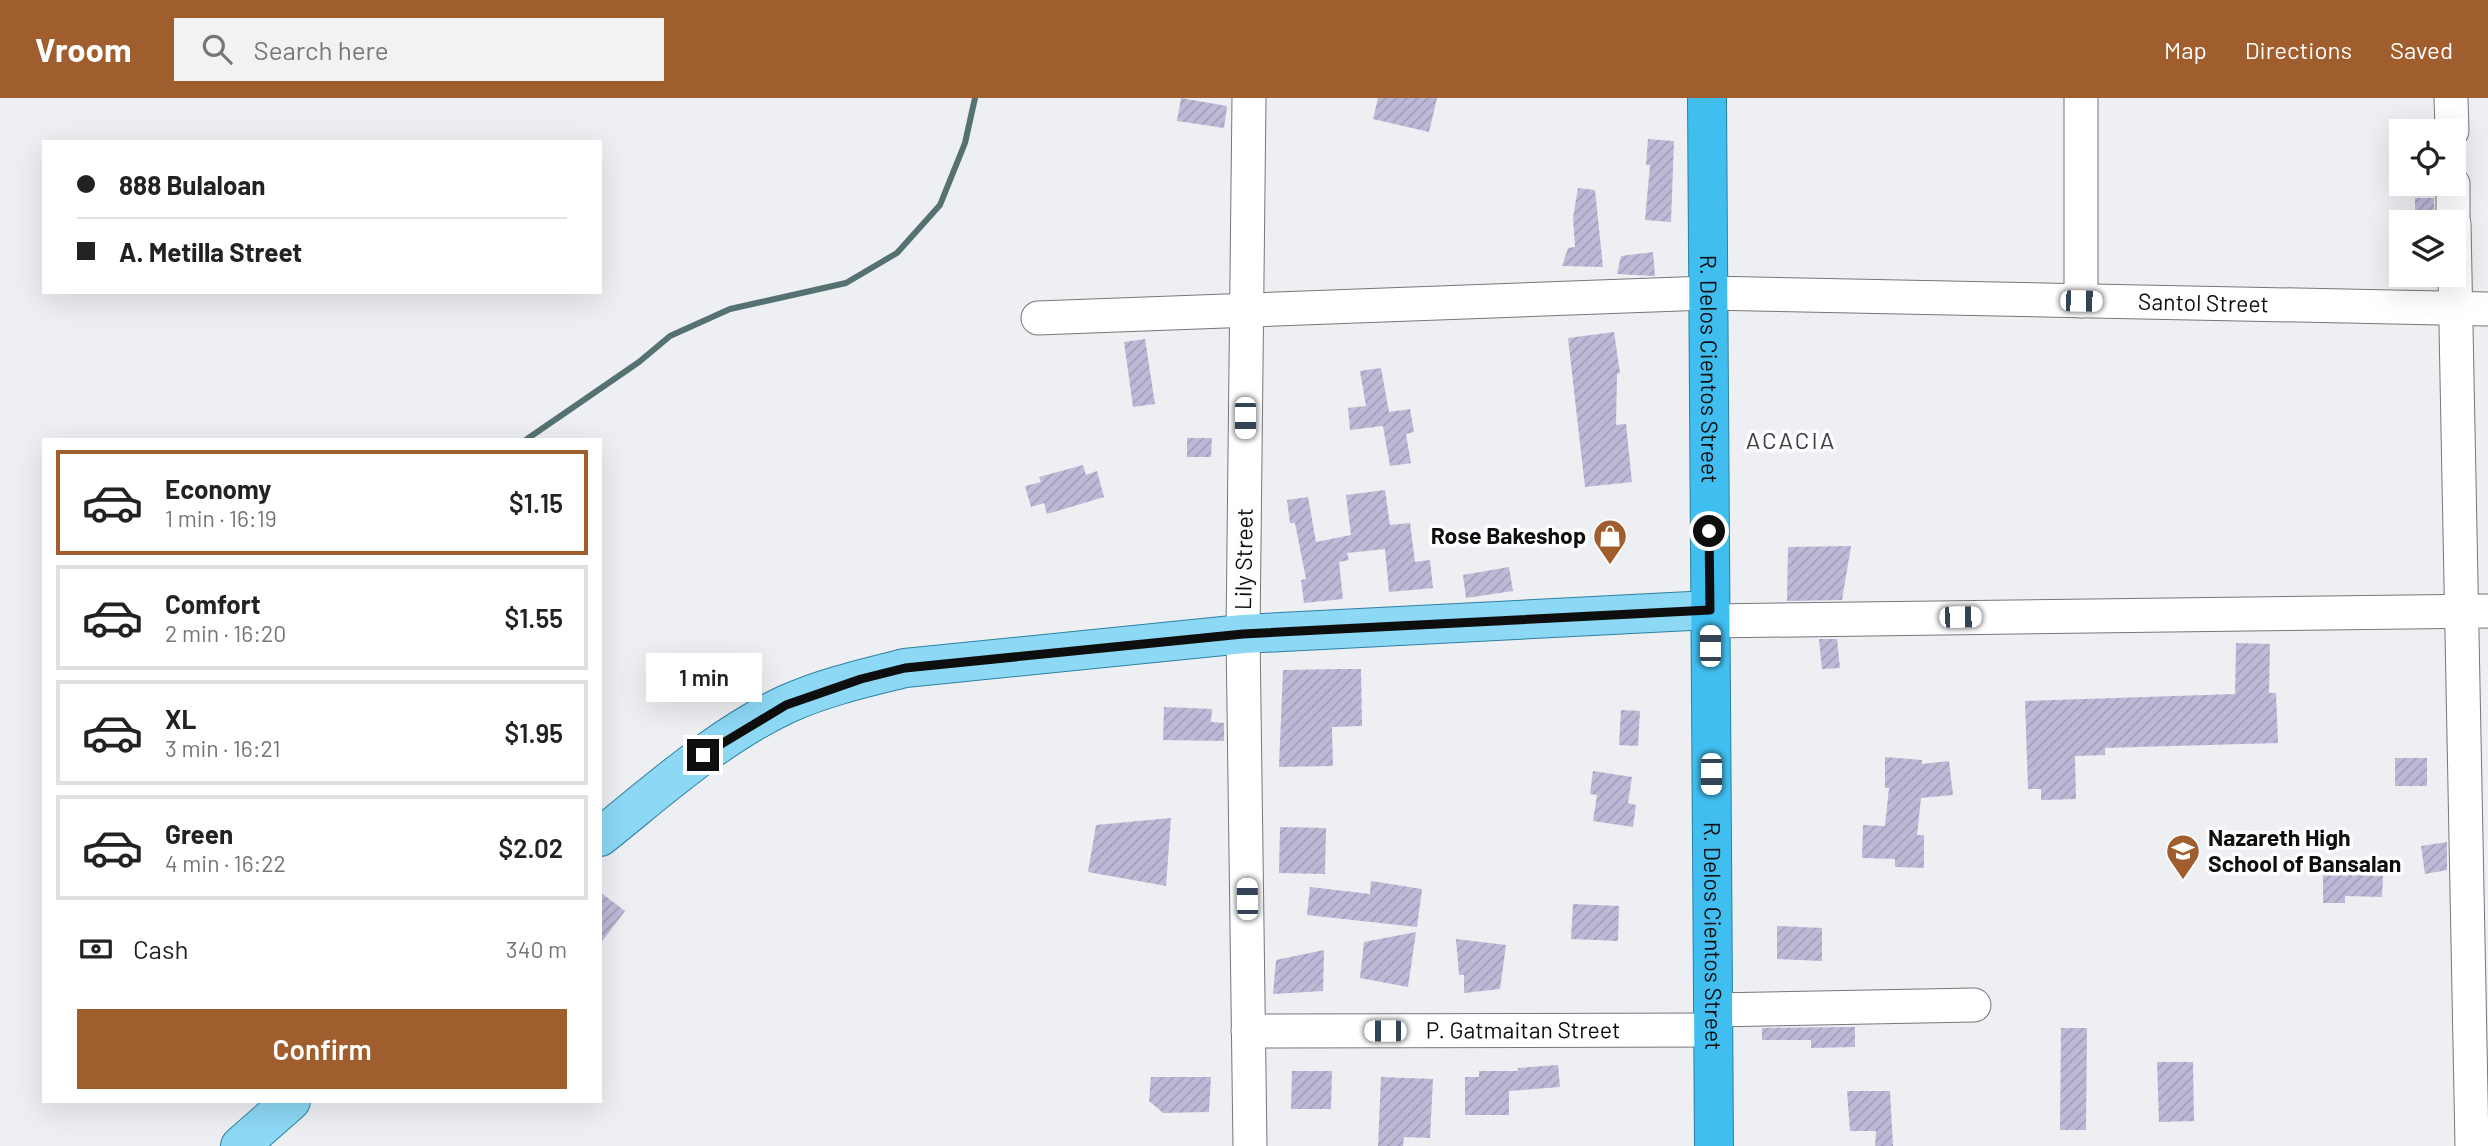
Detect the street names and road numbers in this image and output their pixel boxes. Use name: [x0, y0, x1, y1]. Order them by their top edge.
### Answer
street label: R. Delos Cientos Street: [1695, 255, 1725, 483]
street label: Santol Street: [2138, 287, 2269, 318]
street label: Lily Street: [1228, 508, 1258, 610]
street label: R. Delos Cientos Street: [1699, 822, 1728, 1050]
street label: P. Gatmaitan Street: [1426, 1015, 1620, 1044]

